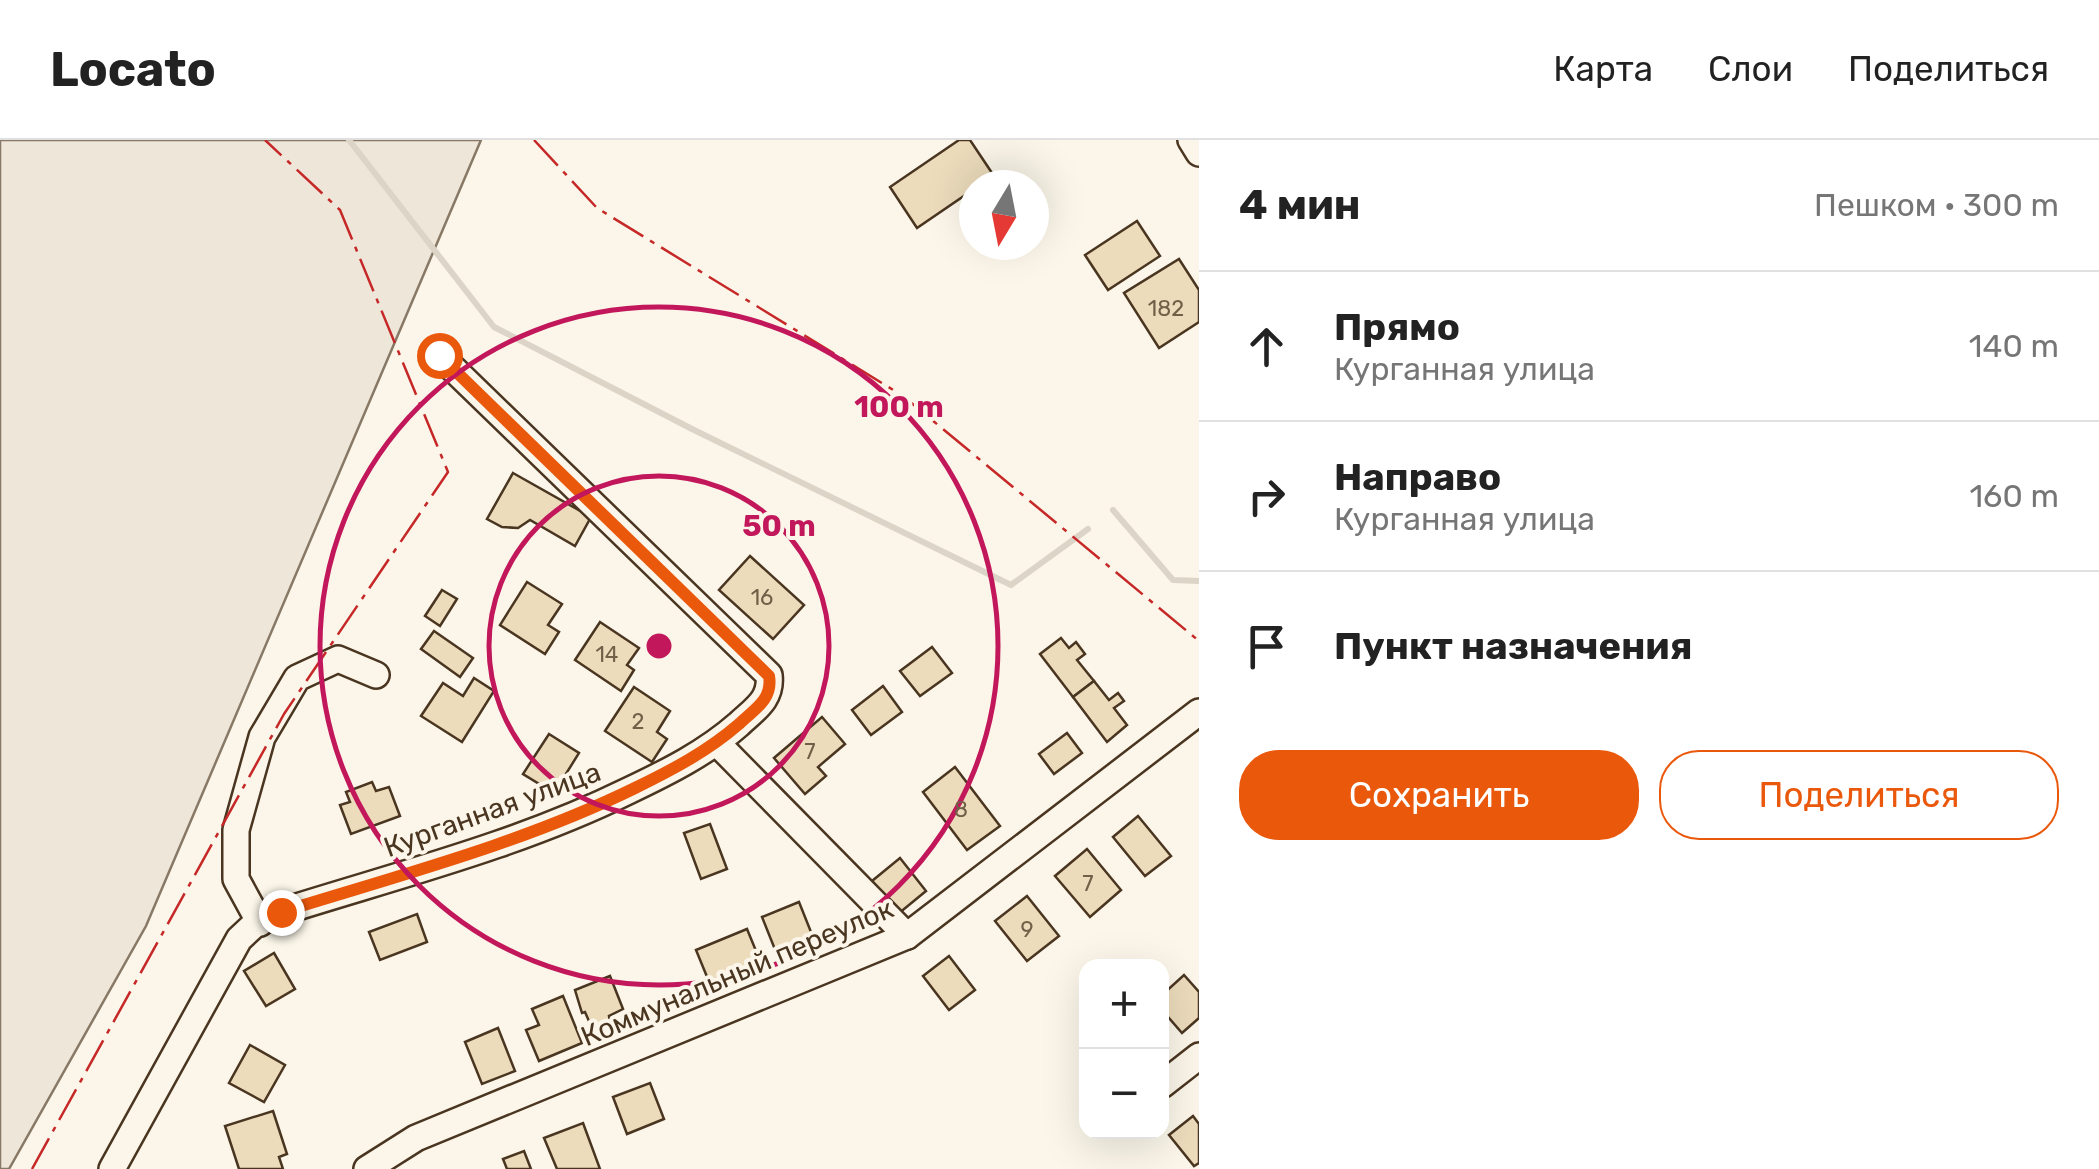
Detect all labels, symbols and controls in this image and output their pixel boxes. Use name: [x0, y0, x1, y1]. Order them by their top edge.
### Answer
text: Locato: [50, 41, 216, 98]
text: Карта: [1553, 48, 1653, 90]
text: Слои: [1708, 48, 1793, 90]
text: Поделиться: [1848, 48, 2049, 90]
north arrow: [959, 170, 1049, 260]
text: 4 мин: [1239, 180, 1361, 230]
text: Пешком · 300 m: [1814, 186, 2059, 224]
house number: 182: [1148, 295, 1184, 322]
text: Прямо: [1334, 304, 1460, 350]
icon: ahead: [1239, 319, 1294, 374]
text: 140 m: [1969, 327, 2059, 365]
route start: [417, 333, 463, 379]
text: Курганная улица: [1334, 350, 1595, 388]
text: 100 m: [854, 389, 944, 425]
text: Направо: [1334, 454, 1501, 500]
icon: right: [1239, 469, 1294, 524]
text: 160 m: [1969, 477, 2059, 515]
text: Курганная улица: [1334, 500, 1595, 538]
text: 50 m: [742, 508, 816, 544]
house number: 16: [751, 584, 773, 611]
icon: arrive: [1239, 619, 1294, 674]
text: Пункт назначения: [1334, 623, 1693, 669]
centre of rings: [641, 628, 677, 664]
house number: 14: [595, 641, 619, 668]
house number: 2: [632, 708, 644, 735]
house number: 7: [804, 738, 816, 765]
button: Сохранить: [1239, 750, 1639, 840]
button: Поделиться: [1659, 750, 2059, 840]
street label: Курганная улица: [379, 755, 605, 864]
house number: 8: [954, 796, 968, 823]
house number: 7: [1082, 870, 1094, 897]
route end: [259, 890, 305, 936]
street label: Коммунальный переулок: [576, 892, 898, 1053]
house number: 9: [1020, 916, 1034, 943]
map controls: [1079, 959, 1169, 1139]
button: +: [1079, 959, 1169, 1049]
button: −: [1079, 1049, 1169, 1139]

